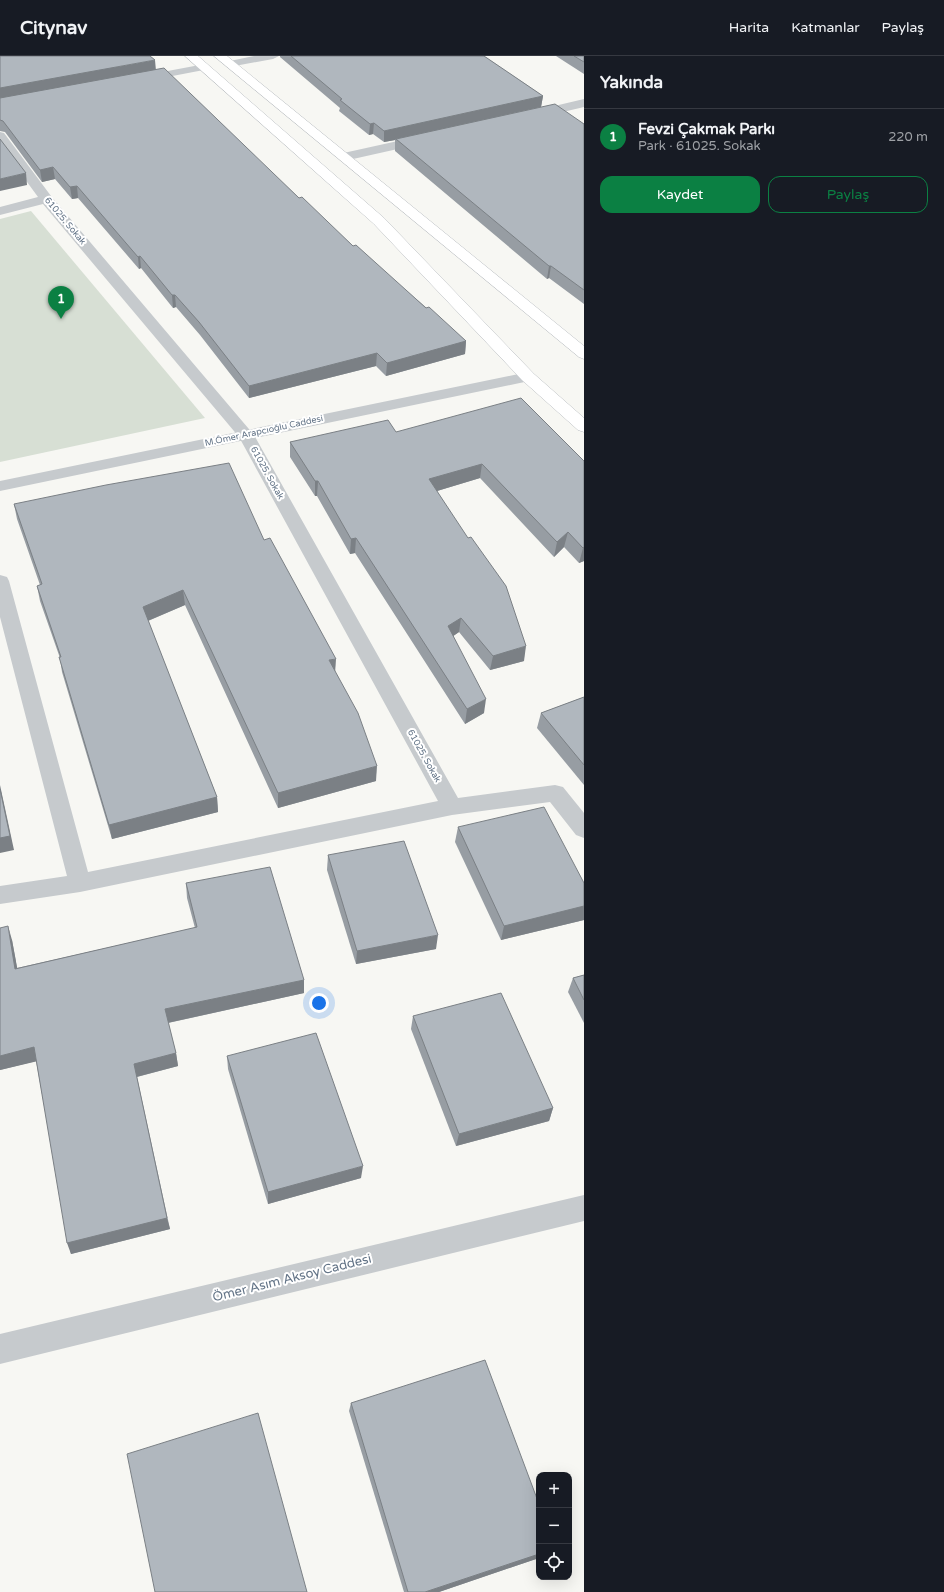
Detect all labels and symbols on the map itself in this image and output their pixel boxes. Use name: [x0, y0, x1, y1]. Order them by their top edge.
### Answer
street label: 61025. Sokak: [42, 195, 88, 247]
pin: 1: [48, 286, 74, 319]
street label: M.Ömer Arapcıoğlu Caddesi: [204, 413, 324, 449]
street label: 61025. Sokak: [248, 445, 286, 501]
street label: 61025. Sokak: [405, 728, 443, 784]
your location: [309, 993, 329, 1013]
street label: Ömer Asım Aksoy Caddesi: [211, 1250, 373, 1306]

